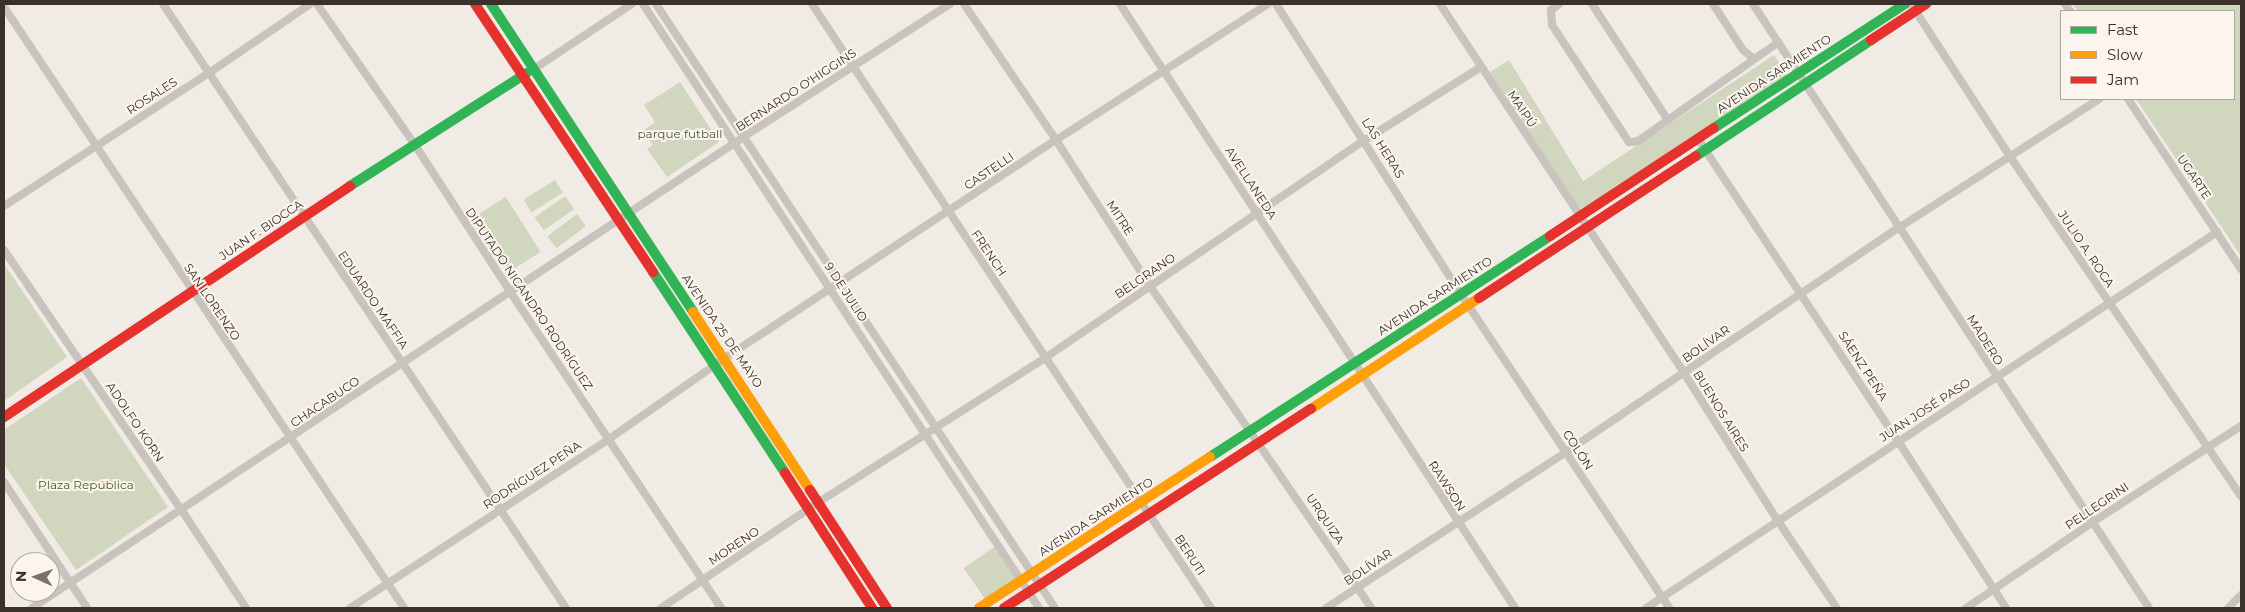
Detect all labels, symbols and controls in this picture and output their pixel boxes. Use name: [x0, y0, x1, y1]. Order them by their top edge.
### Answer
legend: [2060, 10, 2235, 100]
text: Fast: [2107, 20, 2138, 39]
street label: AVENIDA SARMIENTO: [1714, 32, 1834, 116]
text: Slow: [2107, 45, 2143, 64]
street label: BERNARDO O'HIGGINS: [733, 46, 859, 134]
text: Jam: [2107, 70, 2139, 89]
street label: ROSALES: [124, 74, 180, 118]
street label: MAIPÚ: [1504, 88, 1540, 130]
street label: LAS HERAS: [1359, 115, 1407, 181]
park label: parque futball: [637, 127, 723, 141]
street label: AVELLANEDA: [1222, 144, 1280, 222]
street label: CASTELLI: [961, 149, 1017, 193]
street label: UGARTE: [2174, 152, 2214, 202]
street label: JUAN F. BIOCCA: [216, 197, 306, 263]
street label: MITRE: [1103, 198, 1137, 238]
street label: DIPUTADO NICANDRO RODRÍGUEZ: [462, 205, 596, 393]
street label: JULIO A. ROCA: [2055, 208, 2117, 290]
street label: FRENCH: [968, 227, 1010, 279]
street label: EDUARDO MAFFIA: [335, 248, 411, 352]
street label: BELGRANO: [1112, 250, 1178, 302]
street label: AVENIDA SARMIENTO: [1375, 254, 1495, 338]
street label: 9 DE JULIO: [821, 260, 871, 324]
street label: SAN LORENZO: [181, 261, 243, 343]
street label: AVENIDA 25 DE MAYO: [679, 271, 765, 391]
street label: MADERO: [1964, 312, 2006, 368]
street label: BOLÍVAR: [1679, 322, 1733, 366]
street label: SÁENZ PEÑA: [1835, 329, 1891, 403]
street label: BUENOS AIRES: [1690, 368, 1752, 454]
street label: CHACABUCO: [288, 374, 362, 430]
street label: JUAN JOSÉ PASO: [1877, 375, 1973, 445]
street label: ADOLFO KORN: [103, 379, 167, 465]
street label: COLÓN: [1560, 427, 1596, 473]
street label: RODRÍGUEZ PEÑA: [480, 438, 584, 512]
street label: RAWSON: [1425, 458, 1469, 514]
street label: AVENIDA SARMIENTO: [1036, 475, 1156, 559]
park label: Plaza República: [38, 478, 134, 492]
street label: PELLEGRINI: [2062, 479, 2132, 533]
street label: URQUIZA: [1303, 491, 1347, 547]
street label: MORENO: [706, 524, 762, 568]
street label: BERUTI: [1172, 532, 1208, 578]
street label: BOLÍVAR: [1341, 546, 1395, 588]
north arrow: [10, 552, 60, 602]
text: N: [12, 571, 30, 582]

